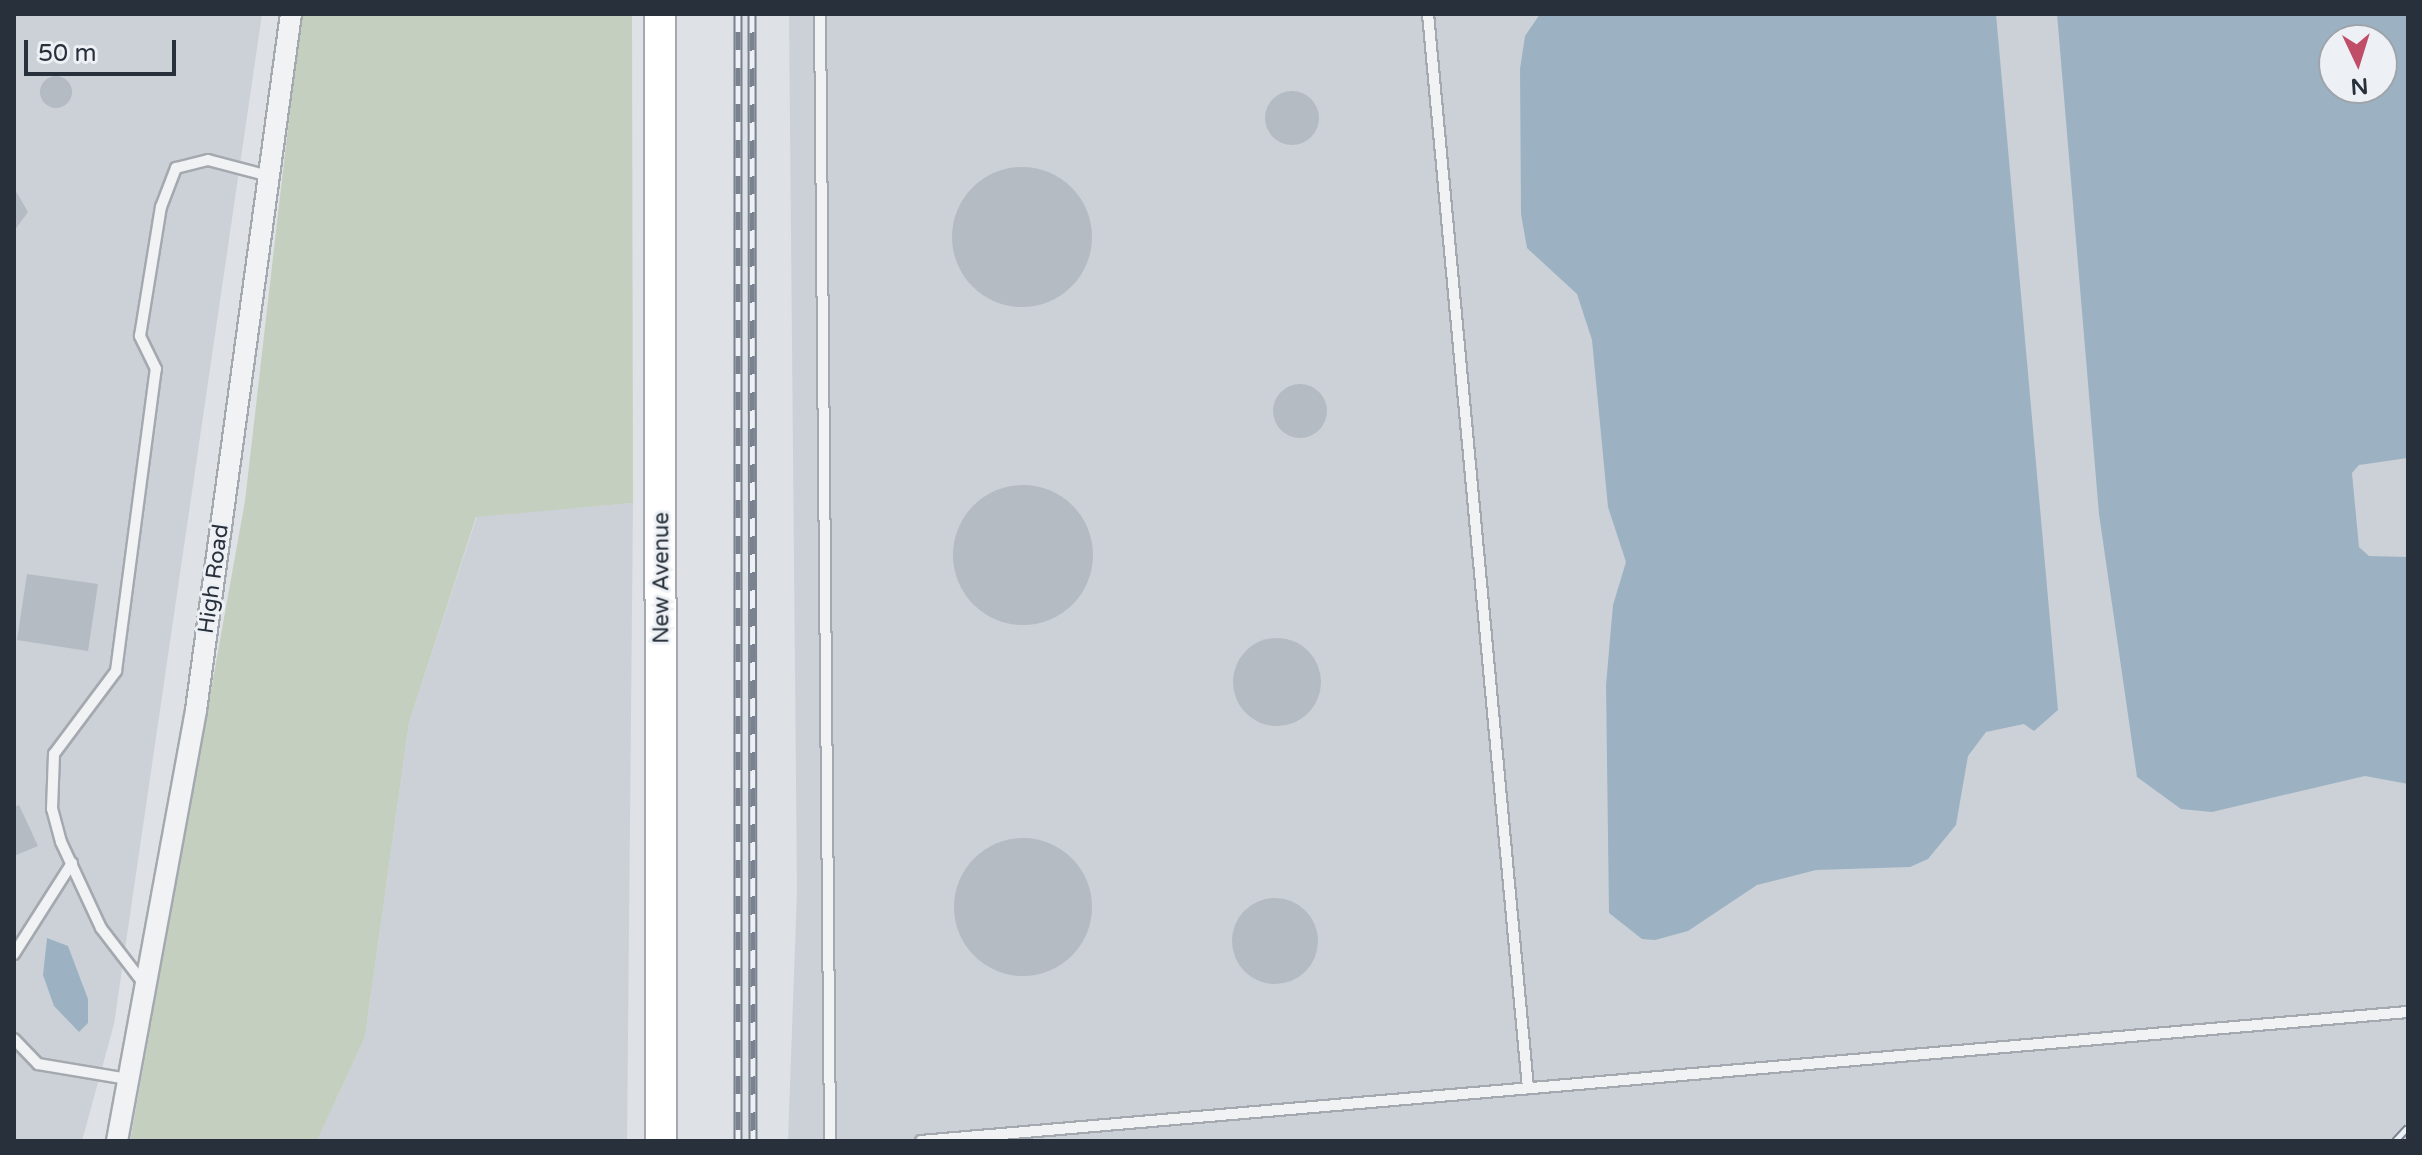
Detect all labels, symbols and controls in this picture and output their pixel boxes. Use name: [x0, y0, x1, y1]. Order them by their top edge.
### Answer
scale bar: [28, 24, 180, 74]
north arrow: [2318, 24, 2398, 104]
text: 50 m: [38, 39, 96, 68]
text: N: [2350, 72, 2369, 100]
street label: New Avenue: [649, 512, 675, 644]
street label: High Road: [193, 523, 235, 635]

